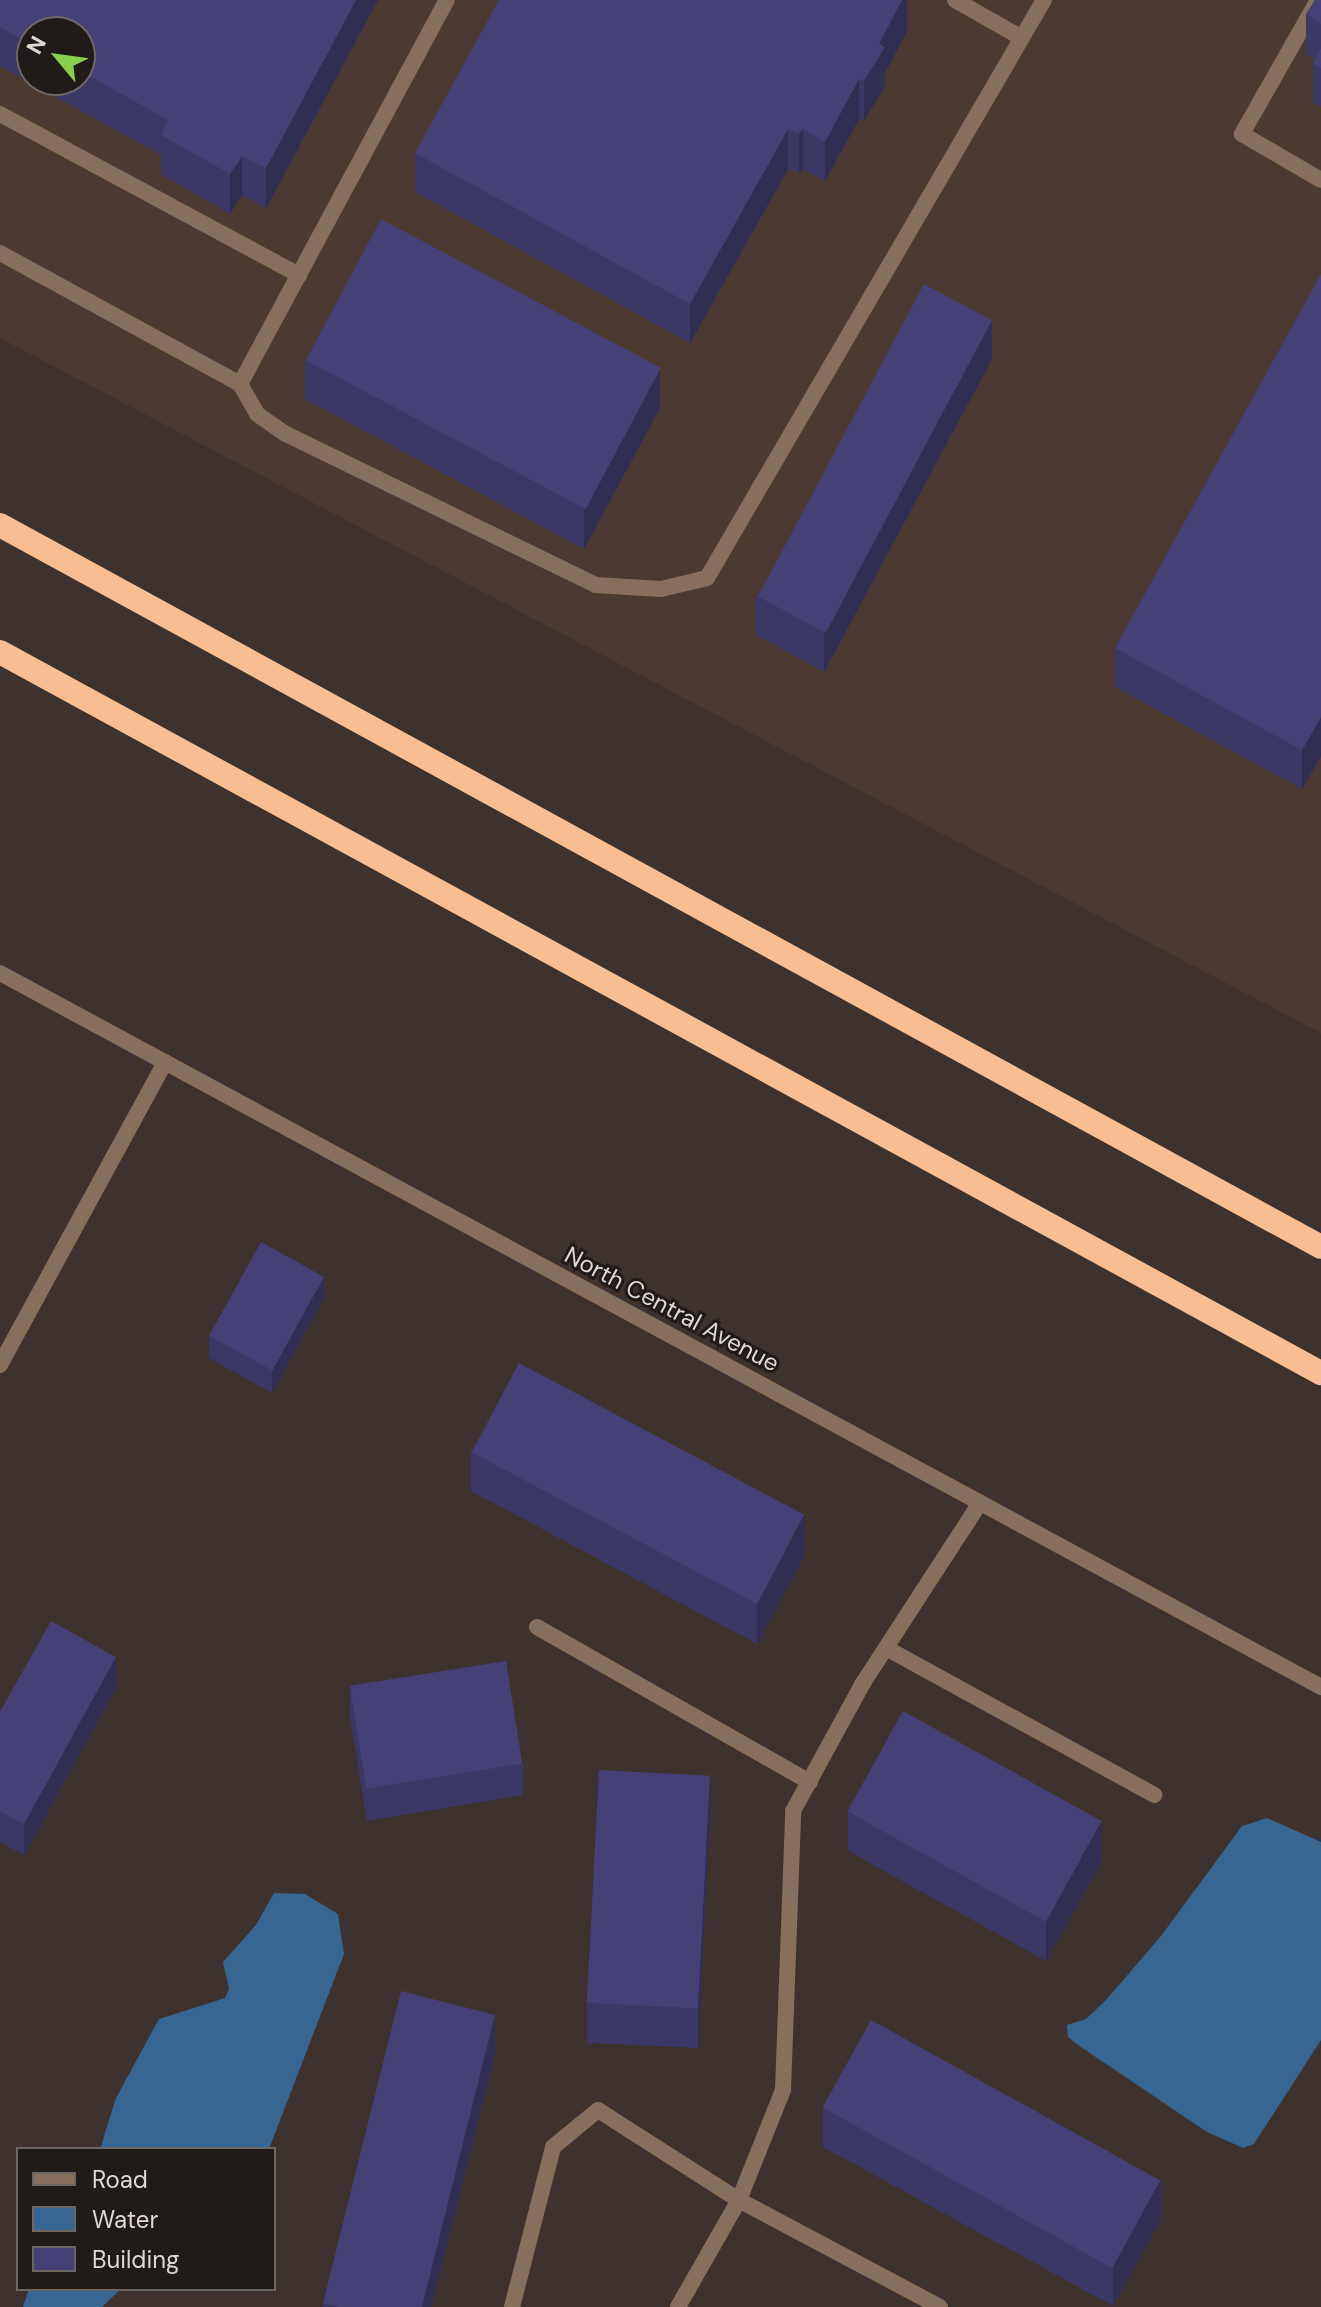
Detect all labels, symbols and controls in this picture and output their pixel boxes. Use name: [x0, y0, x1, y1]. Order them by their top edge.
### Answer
north arrow: [16, 16, 96, 96]
text: N: [20, 31, 53, 59]
street label: North Central Avenue: [560, 1240, 784, 1378]
legend: [16, 2147, 276, 2291]
text: Road: [92, 2164, 148, 2195]
text: Water: [92, 2204, 158, 2235]
text: Building: [92, 2244, 179, 2275]

